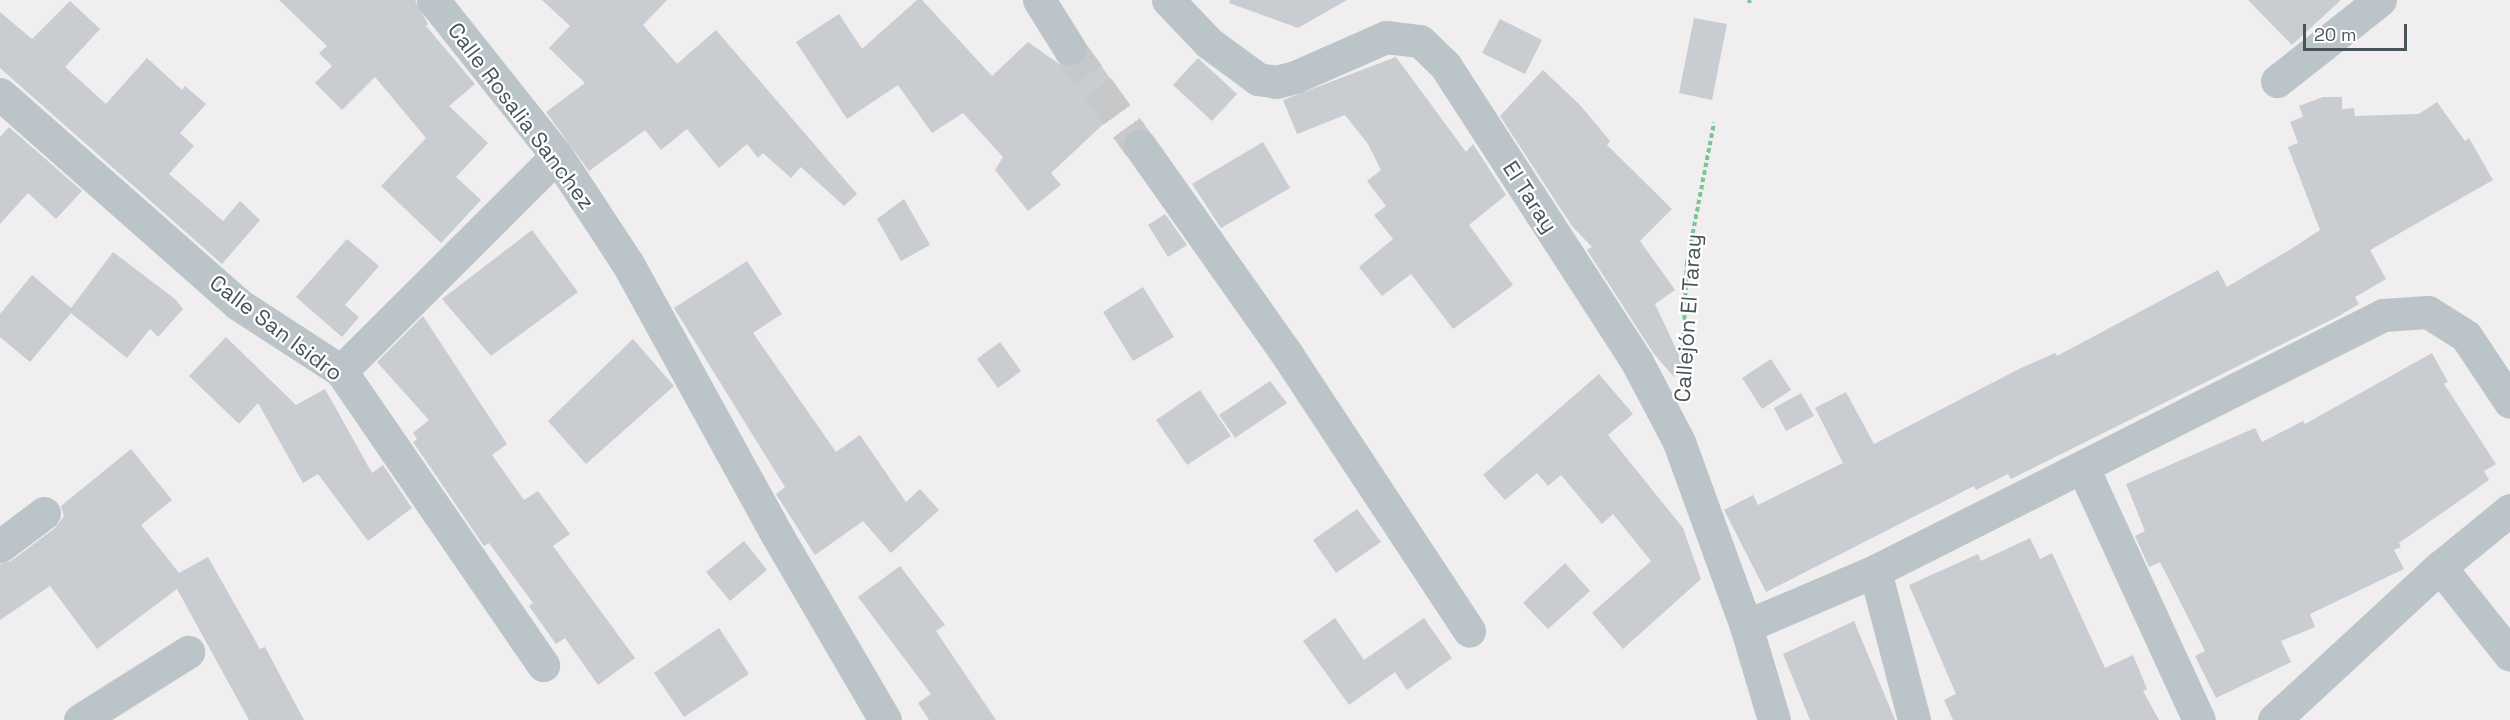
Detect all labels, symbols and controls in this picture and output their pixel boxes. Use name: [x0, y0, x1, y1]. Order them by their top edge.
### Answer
scale bar: [2306, 12, 2410, 50]
street label: Calle Rosalia Sanchez: [442, 17, 600, 215]
text: 20 m: [2314, 23, 2357, 46]
street label: El Taray: [1497, 156, 1563, 238]
street label: Callejón El Taray: [1669, 232, 1707, 404]
street label: Calle San Isidro: [204, 269, 348, 387]

